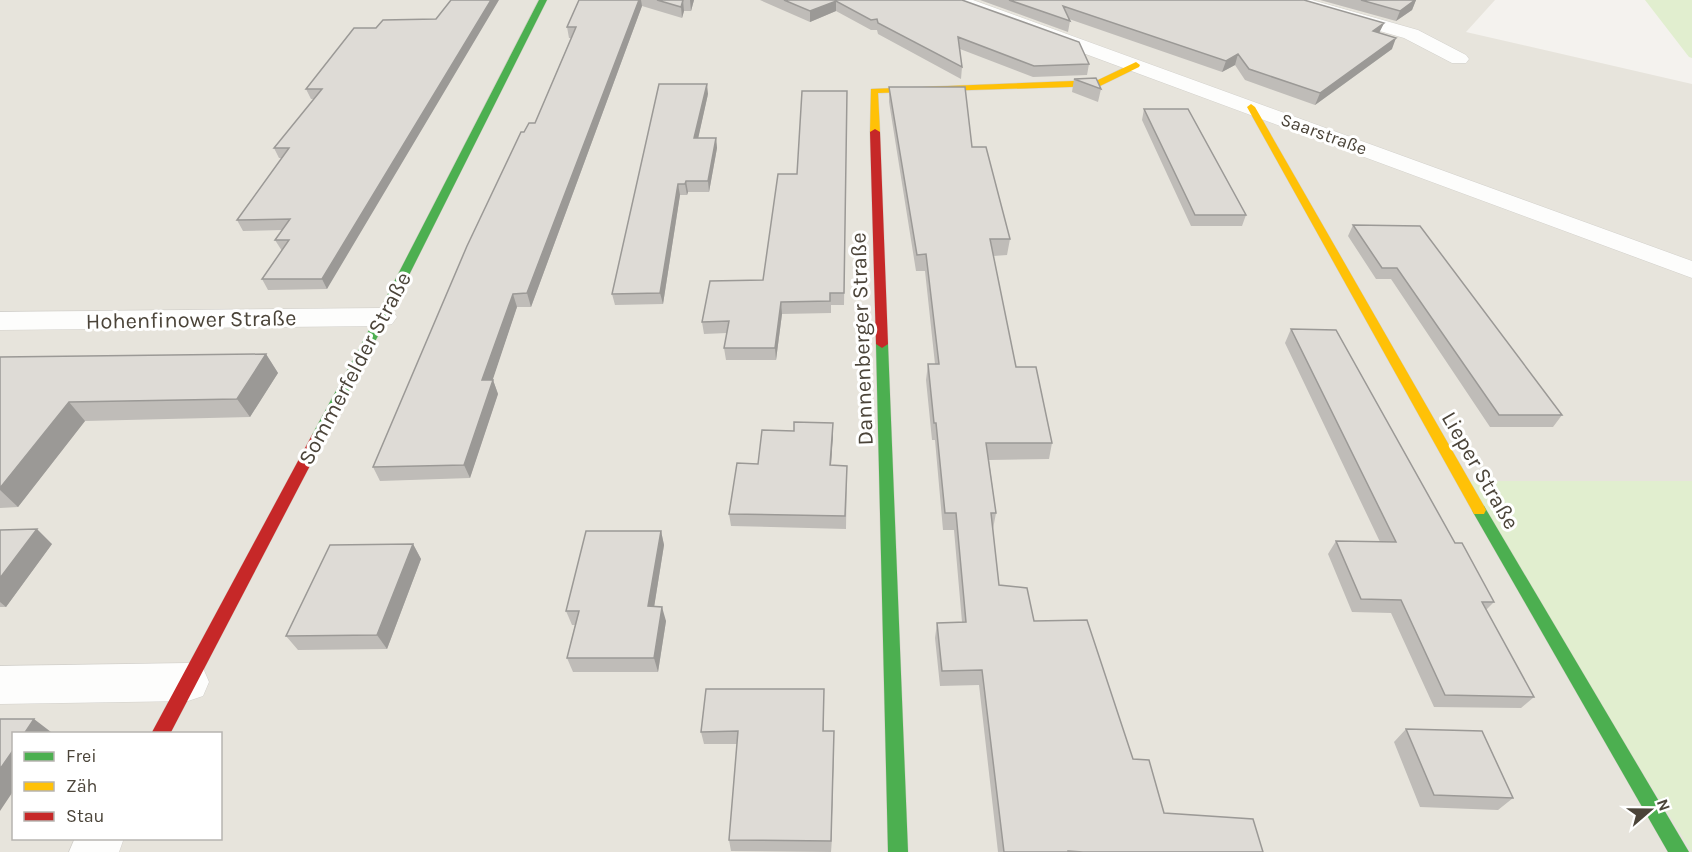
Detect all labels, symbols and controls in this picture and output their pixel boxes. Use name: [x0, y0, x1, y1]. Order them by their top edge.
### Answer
street label: Saarstraße: [1278, 108, 1370, 160]
street label: Dannenberger Straße: [845, 232, 879, 446]
street label: Sommerfelder Straße: [293, 268, 417, 469]
street label: Hohenfinower Straße: [85, 305, 297, 335]
street label: Lieper Straße: [1436, 407, 1524, 534]
legend: [12, 732, 222, 840]
text: Frei: [66, 745, 97, 767]
text: Zäh: [66, 775, 97, 797]
north arrow: [1620, 780, 1680, 840]
text: N: [1653, 796, 1675, 814]
text: Stau: [66, 805, 104, 827]

